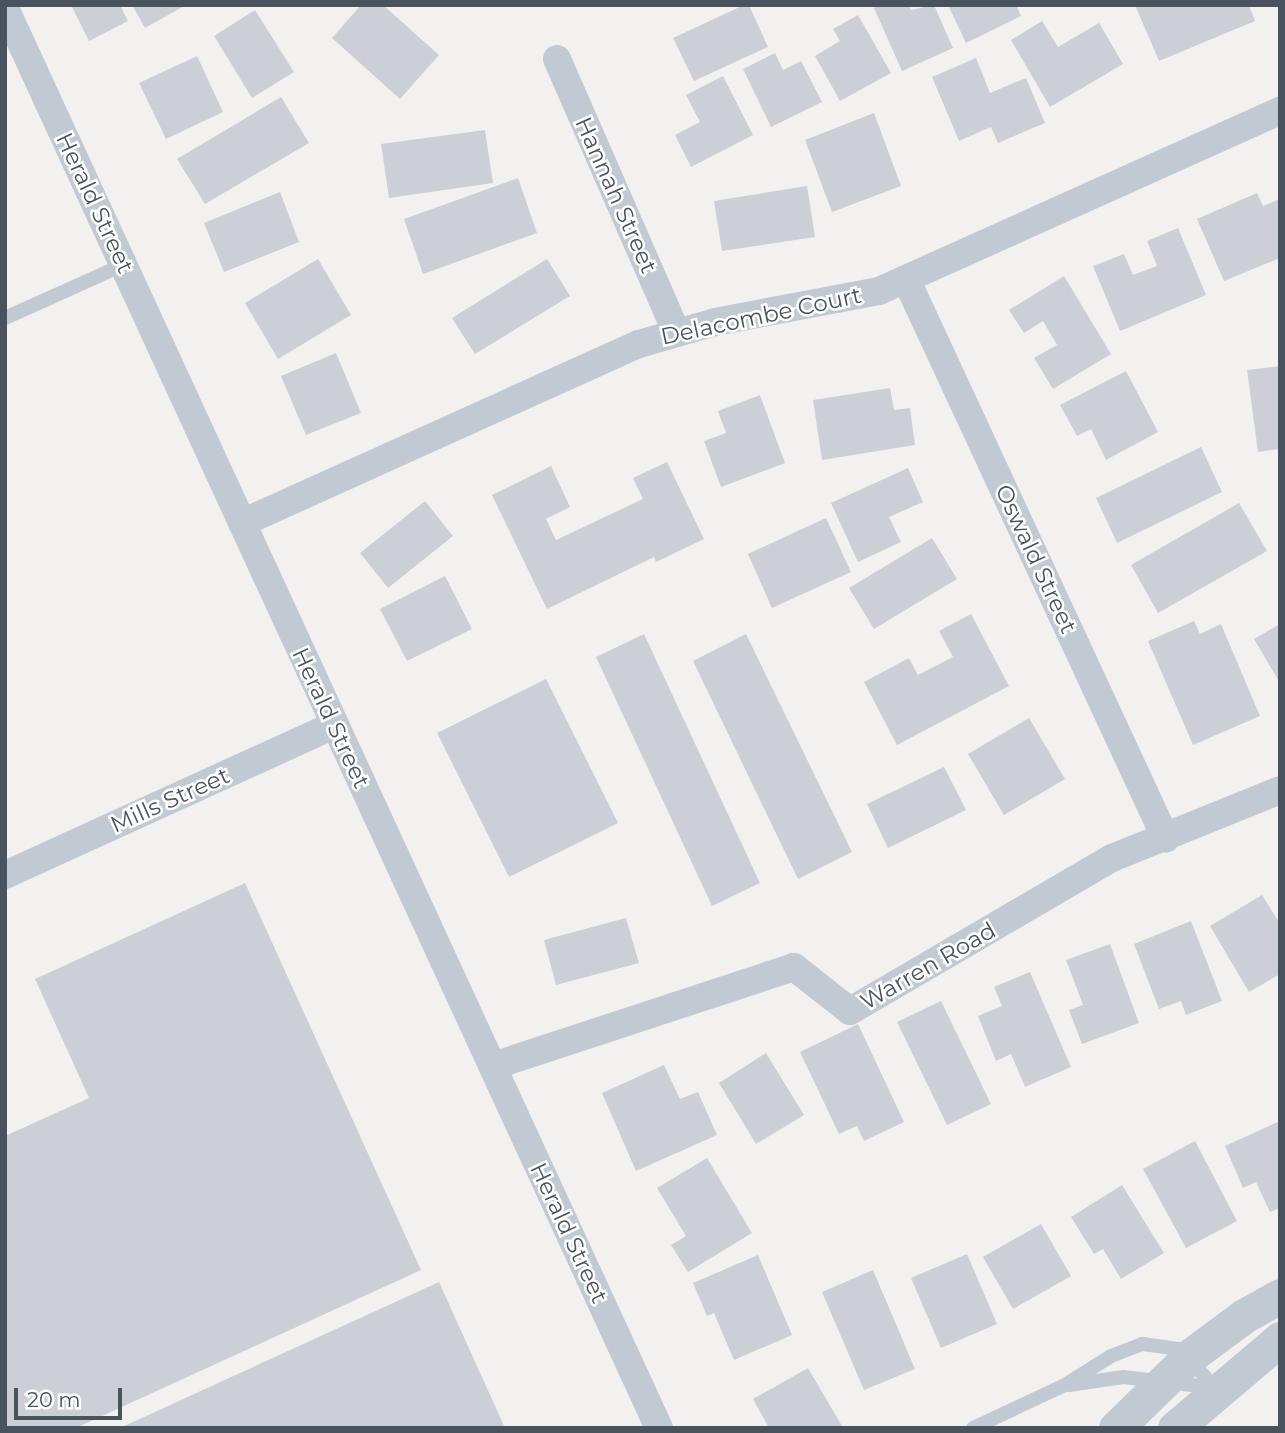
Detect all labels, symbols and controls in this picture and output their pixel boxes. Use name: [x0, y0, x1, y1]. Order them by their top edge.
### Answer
street label: Hannah Street: [569, 113, 663, 277]
street label: Herald Street: [50, 128, 140, 278]
street label: Delacombe Court: [658, 281, 864, 351]
street label: Oswald Street: [989, 480, 1083, 638]
street label: Herald Street: [286, 643, 376, 793]
street label: Mills Street: [106, 762, 234, 838]
street label: Warren Road: [856, 916, 1000, 1016]
street label: Herald Street: [524, 1158, 614, 1308]
scale bar: [18, 1374, 126, 1418]
text: 20 m: [27, 1387, 81, 1412]

